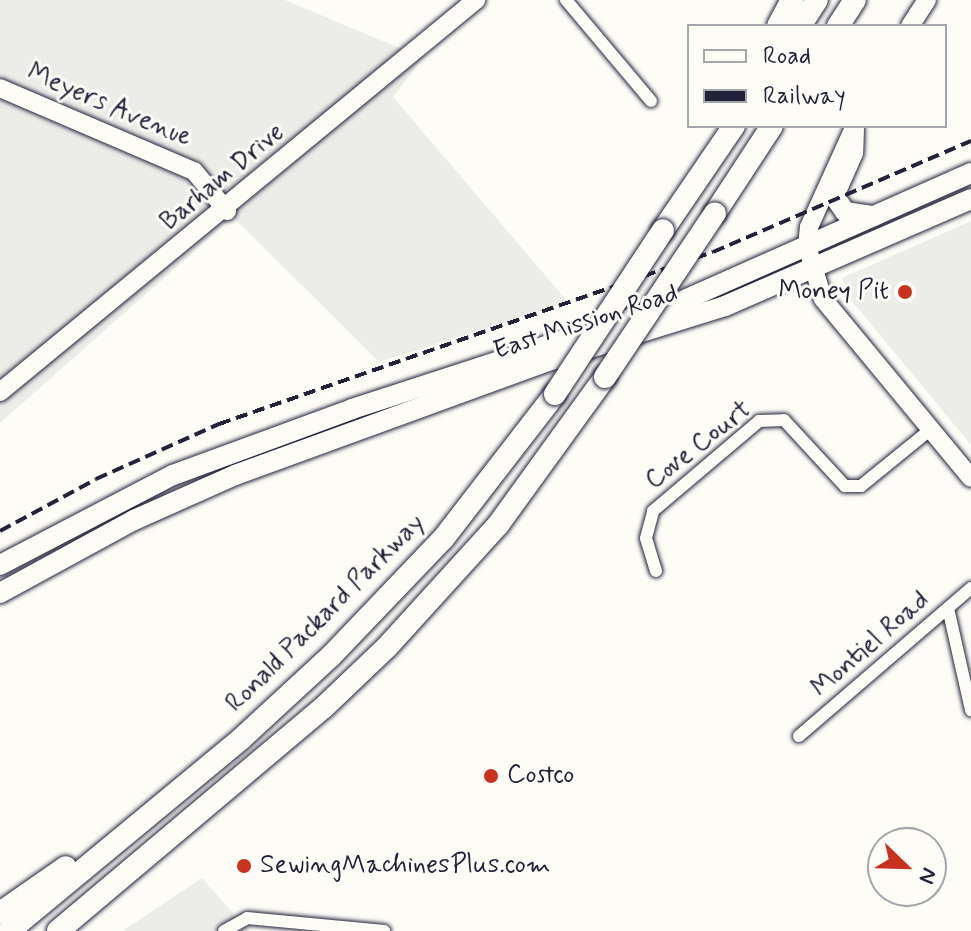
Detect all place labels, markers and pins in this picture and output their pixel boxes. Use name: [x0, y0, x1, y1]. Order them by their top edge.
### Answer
place label: Money Pit: [779, 276, 889, 308]
marker: Money Pit: [896, 283, 914, 301]
place label: Costco: [507, 760, 574, 792]
marker: Costco: [482, 767, 500, 785]
place label: SewingMachinesPlus.com: [260, 850, 551, 882]
marker: SewingMachinesPlus.com: [235, 857, 253, 875]

